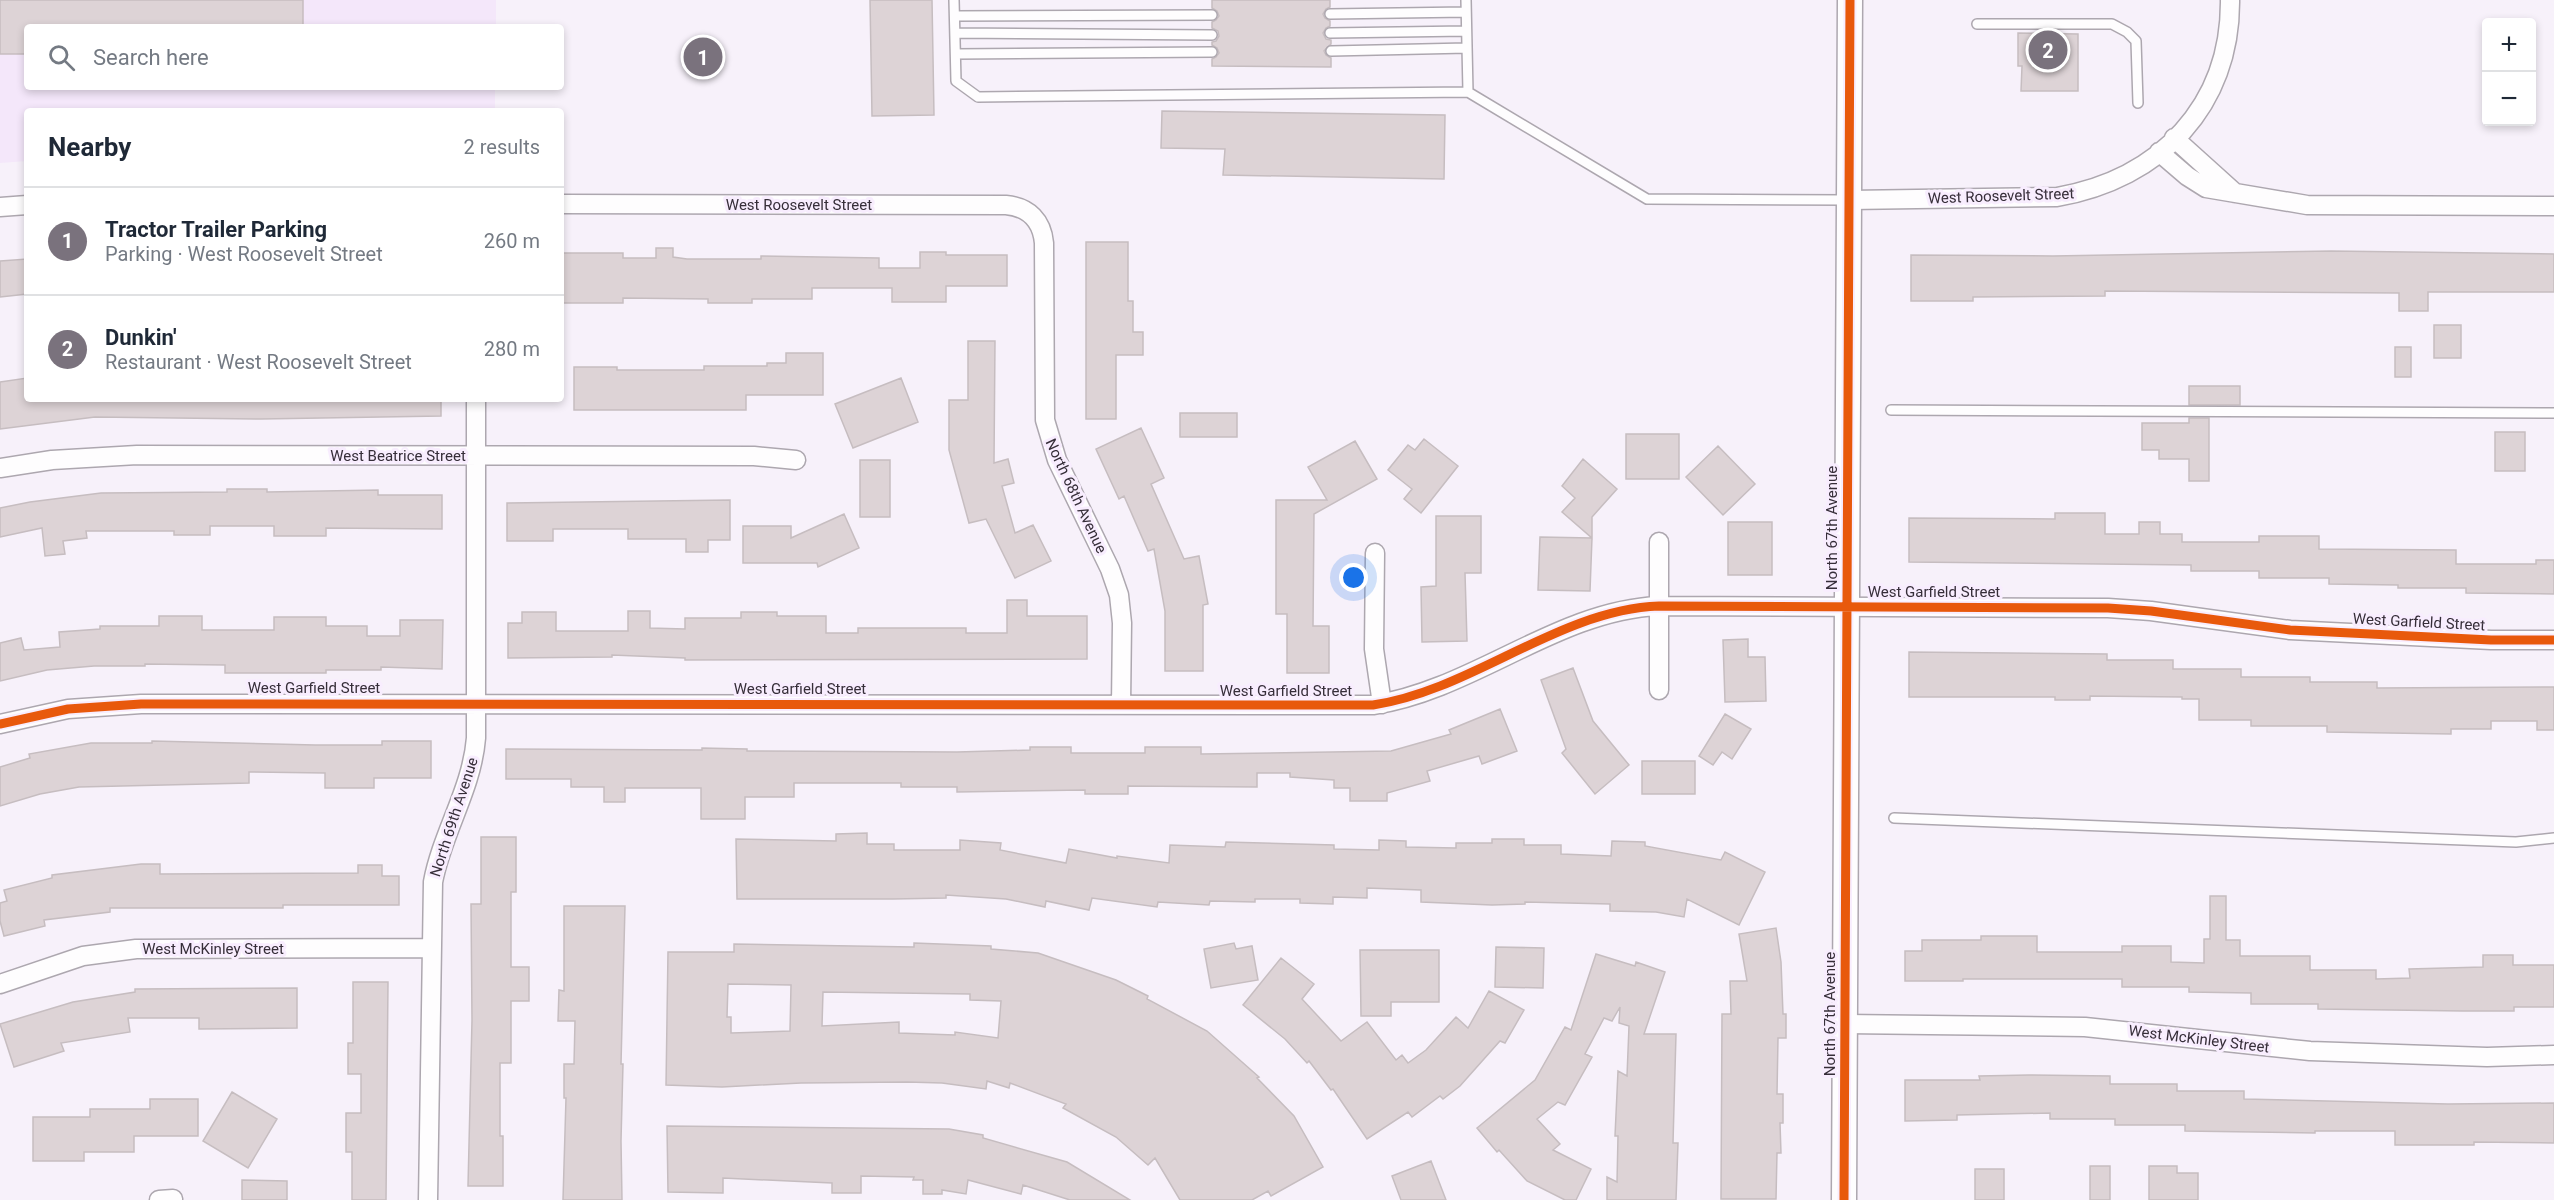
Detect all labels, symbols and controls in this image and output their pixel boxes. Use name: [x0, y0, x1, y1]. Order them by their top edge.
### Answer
map controls: [2482, 18, 2536, 126]
button: +: [2482, 18, 2536, 72]
search box: [24, 24, 564, 90]
pin: 2: [2028, 28, 2068, 72]
pin: 1: [684, 34, 722, 80]
icon: search: [45, 41, 78, 74]
text: Search here: [93, 45, 209, 70]
button: −: [2482, 72, 2536, 126]
text: Nearby: [48, 132, 131, 162]
text: 2 results: [464, 135, 540, 159]
street label: West Roosevelt Street: [1928, 184, 2075, 208]
street label: West Roosevelt Street: [726, 196, 872, 214]
text: Tractor Trailer Parking: [105, 217, 327, 242]
text: 1: [62, 229, 73, 253]
text: 260 m: [484, 229, 540, 253]
text: Parking · West Roosevelt Street: [105, 242, 383, 266]
text: Dunkin': [105, 325, 176, 350]
text: 2: [62, 337, 73, 361]
text: 280 m: [484, 337, 540, 361]
text: Restaurant · West Roosevelt Street: [105, 350, 412, 374]
street label: North 68th Avenue: [1042, 436, 1110, 556]
street label: West Beatrice Street: [330, 447, 466, 465]
street label: North 67th Avenue: [1823, 466, 1841, 590]
your location: [1339, 563, 1368, 592]
street label: West Garfield Street: [1868, 583, 2000, 601]
street label: West Garfield Street: [2352, 610, 2486, 634]
street label: West Garfield Street: [248, 679, 380, 697]
street label: West Garfield Street: [734, 680, 866, 698]
street label: West Garfield Street: [1220, 682, 1352, 700]
street label: North 69th Avenue: [426, 755, 482, 879]
street label: West McKinley Street: [142, 940, 284, 958]
street label: North 67th Avenue: [1821, 952, 1839, 1076]
street label: West McKinley Street: [2128, 1021, 2270, 1057]

